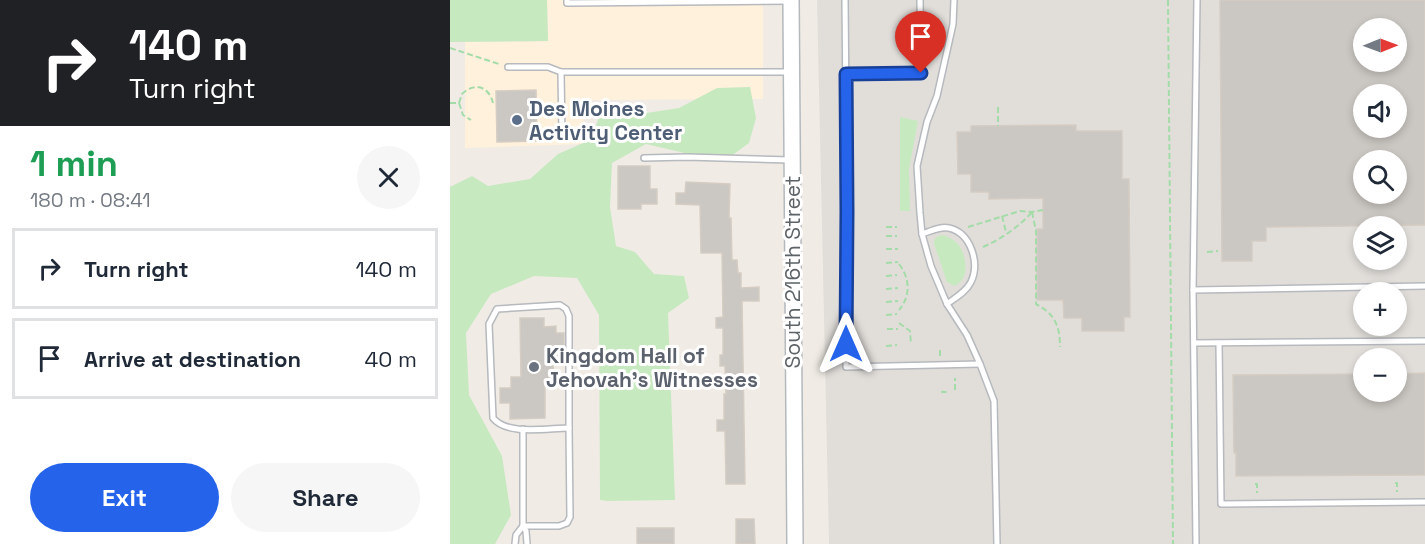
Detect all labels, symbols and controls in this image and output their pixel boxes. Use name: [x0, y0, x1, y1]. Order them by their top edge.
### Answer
pin: [895, 11, 946, 73]
north arrow: [1353, 18, 1407, 72]
map controls: [1353, 18, 1407, 402]
text: 140 m: [129, 19, 248, 72]
icon: arrive: [904, 20, 937, 53]
icon: right: [30, 24, 108, 102]
text: Turn right: [129, 71, 256, 106]
button: sound: [1353, 84, 1407, 138]
place label: Des Moines Activity Center: [529, 95, 682, 146]
marker: Des Moines Activity Center: [510, 113, 524, 127]
text: 1 min: [30, 141, 118, 187]
button: close: [357, 146, 420, 209]
button: search: [1353, 150, 1407, 204]
street label: South 216th Street: [779, 175, 806, 369]
text: 180 m · 08:41: [30, 187, 151, 213]
button: layers: [1353, 216, 1407, 270]
icon: right: [33, 252, 66, 285]
text: Turn right: [84, 255, 189, 283]
text: 140 m: [355, 255, 417, 283]
button: +: [1353, 282, 1407, 336]
position arrow: [814, 312, 878, 376]
icon: arrive: [33, 342, 66, 375]
place label: Kingdom Hall of Jehovah's Witnesses: [546, 342, 758, 393]
text: Arrive at destination: [84, 345, 301, 373]
text: 40 m: [365, 345, 417, 373]
button: −: [1353, 348, 1407, 402]
marker: Kingdom Hall of Jehovah's Witnesses: [527, 360, 541, 374]
button: Exit: [30, 463, 219, 532]
button: Share: [231, 463, 420, 532]

